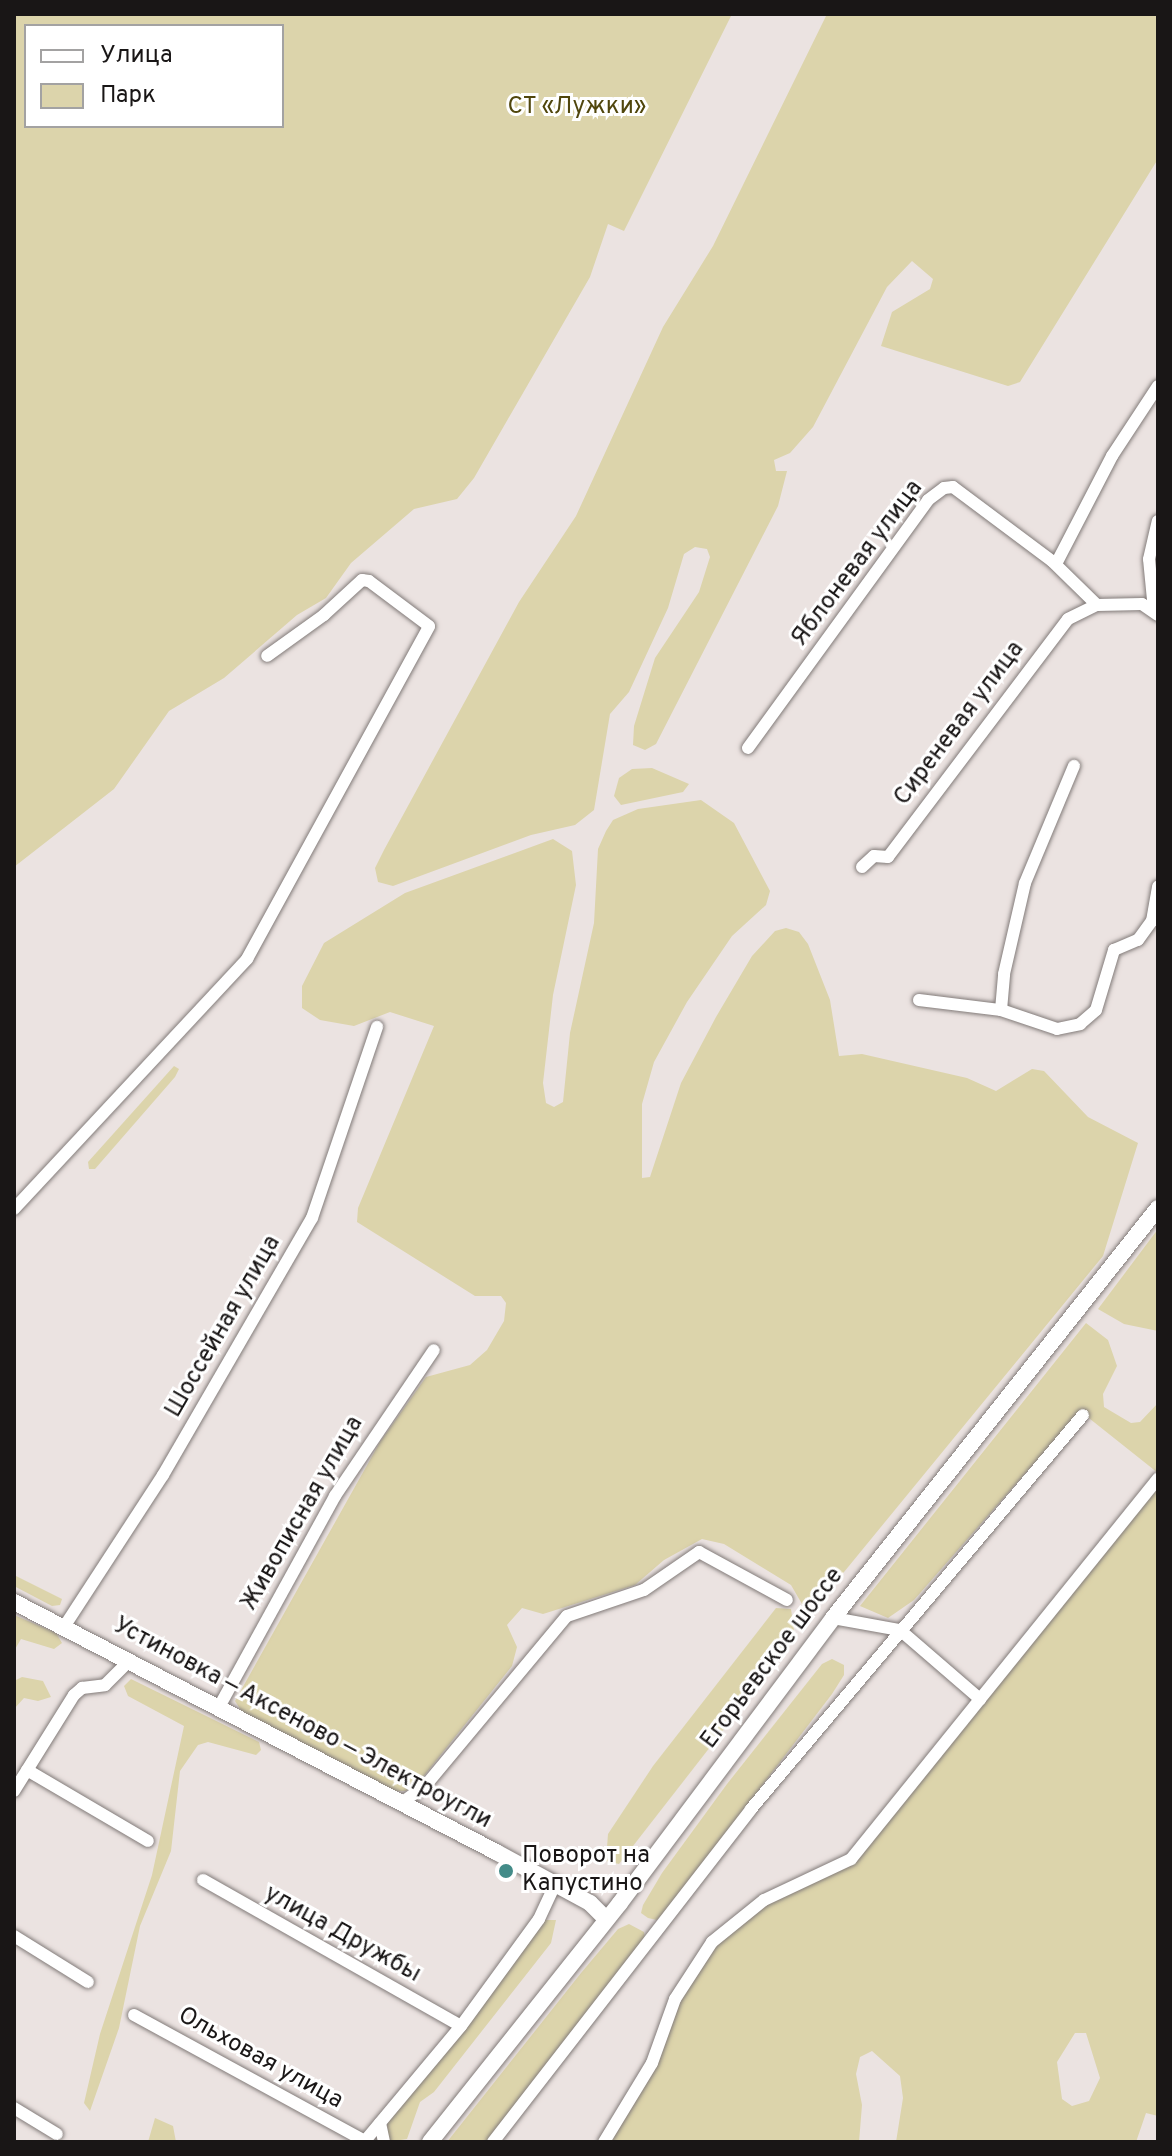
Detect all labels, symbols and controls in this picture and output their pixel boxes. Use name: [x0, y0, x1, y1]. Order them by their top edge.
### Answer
legend: [24, 24, 284, 128]
text: Улица: [100, 41, 173, 71]
text: Парк: [100, 81, 156, 111]
park label: СТ «Лужки»: [507, 94, 647, 122]
street label: Яблоневая улица: [786, 475, 930, 653]
street label: Сиреневая улица: [889, 636, 1031, 812]
street label: Шоссейная улица: [160, 1231, 288, 1423]
street label: Живописная улица: [236, 1412, 370, 1616]
street label: Егорьевское шоссе: [696, 1563, 850, 1755]
street label: Устиновка — Аксеново — Электроугли: [108, 1612, 496, 1836]
place label: Поворот на Капустино: [522, 1843, 650, 1899]
marker: Поворот на Капустино: [497, 1862, 515, 1880]
street label: улица Дружбы: [259, 1880, 425, 1990]
street label: Ольховая улица: [172, 2002, 348, 2116]

